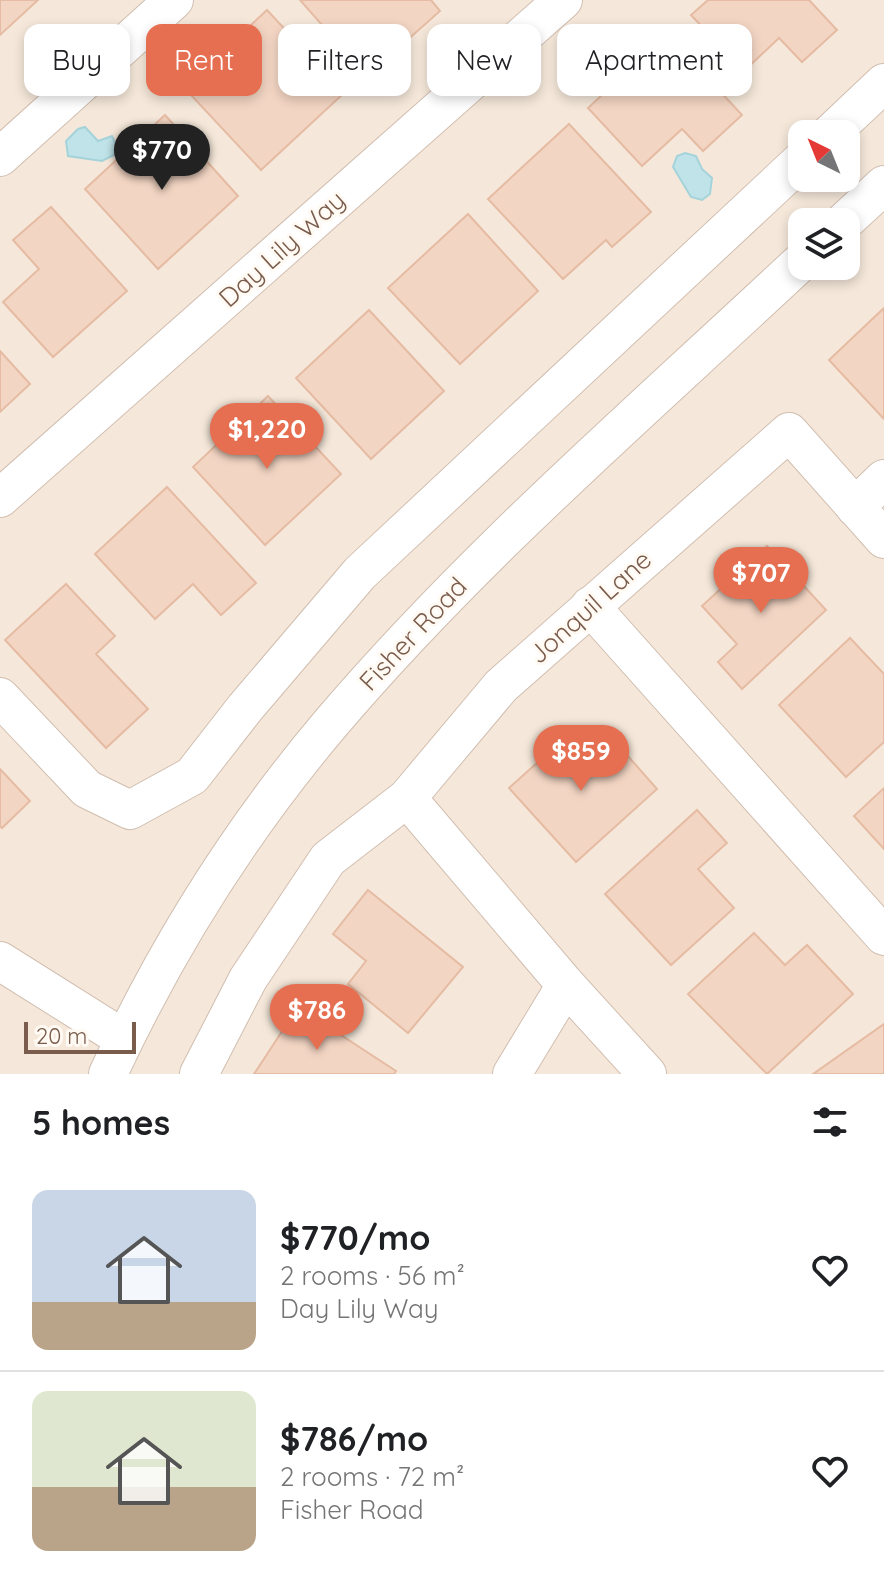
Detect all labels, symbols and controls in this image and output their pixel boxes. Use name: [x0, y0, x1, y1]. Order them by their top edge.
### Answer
chip: Buy: [24, 24, 130, 96]
chip: Rent: [146, 24, 262, 96]
chip: Filters: [278, 24, 411, 96]
chip: New: [427, 24, 541, 96]
chip: Apartment: [557, 24, 752, 96]
north arrow: [788, 120, 860, 192]
map controls: [788, 120, 860, 280]
pin: $770: [115, 124, 209, 192]
text: $770: [132, 133, 192, 166]
street label: Day Lily Way: [212, 183, 352, 314]
button: layers: [788, 208, 860, 280]
pin: $1,220: [202, 403, 332, 471]
text: $1,220: [228, 412, 306, 445]
street label: Jonquil Lane: [521, 543, 658, 670]
pin: $707: [714, 547, 808, 615]
text: $707: [732, 556, 791, 589]
street label: Fisher Road: [352, 570, 474, 697]
pin: $859: [534, 725, 628, 793]
text: $859: [551, 734, 611, 767]
pin: $786: [270, 984, 364, 1052]
text: $786: [288, 993, 346, 1026]
scale bar: [24, 1018, 136, 1054]
text: 20 m: [36, 1022, 87, 1050]
icon: filters: [808, 1100, 852, 1144]
text: 5 homes: [32, 1101, 170, 1144]
text: $770/mo: [280, 1216, 430, 1259]
icon: home: [96, 1222, 192, 1318]
icon: heart: [808, 1248, 852, 1292]
text: 2 rooms · 56 m²: [280, 1259, 465, 1292]
text: Day Lily Way: [280, 1292, 439, 1325]
text: $786/mo: [280, 1417, 428, 1460]
icon: home: [96, 1423, 192, 1519]
icon: heart: [808, 1449, 852, 1493]
text: 2 rooms · 72 m²: [280, 1460, 464, 1493]
text: Fisher Road: [280, 1493, 424, 1526]

